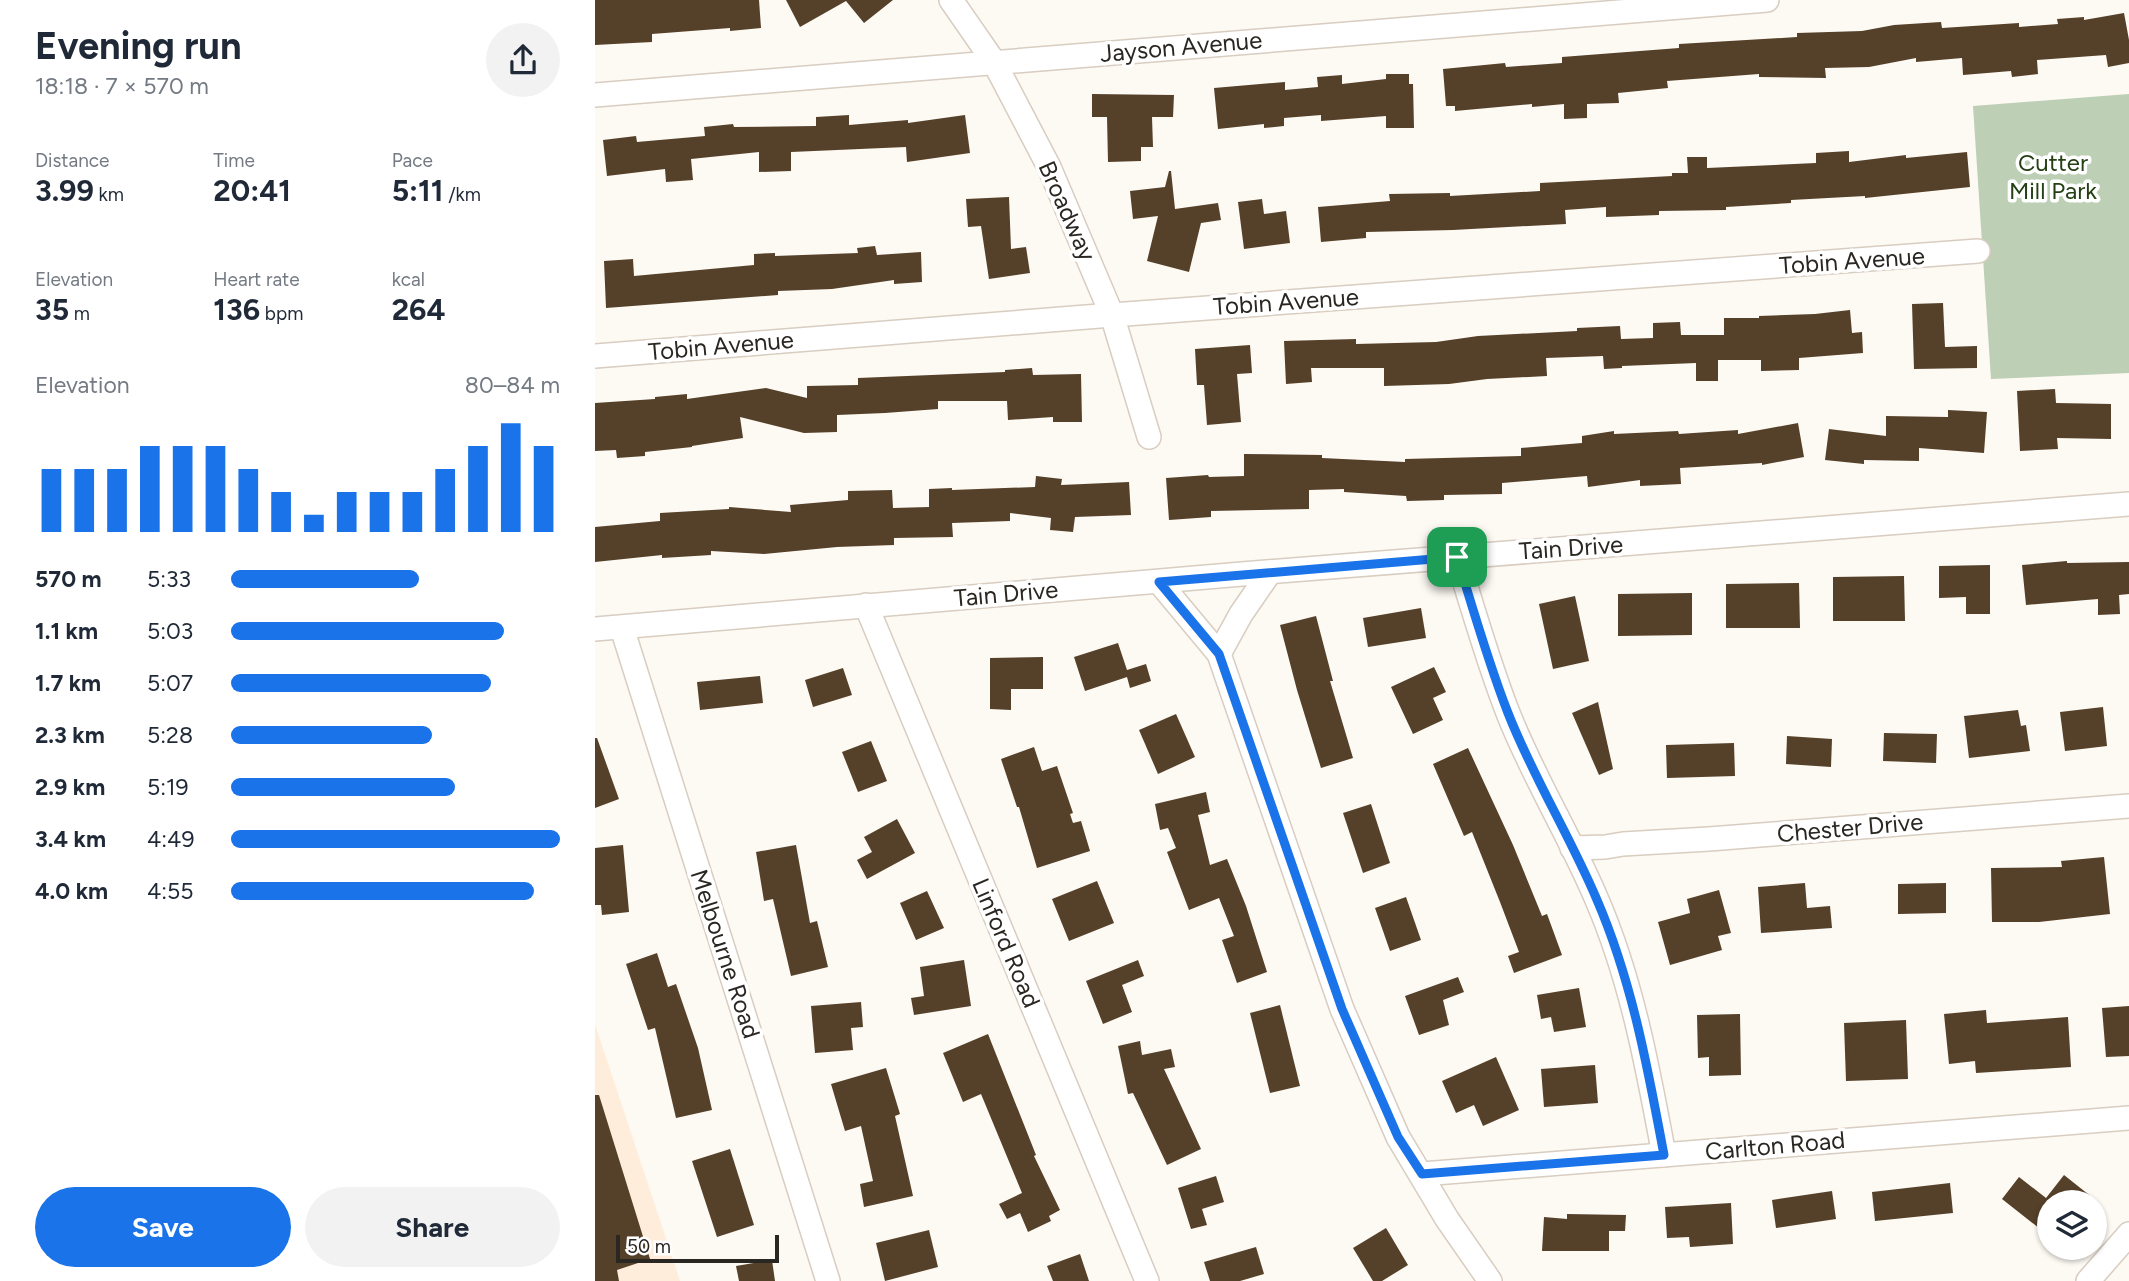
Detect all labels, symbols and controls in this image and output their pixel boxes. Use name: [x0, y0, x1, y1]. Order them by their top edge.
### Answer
text: Evening run: [35, 23, 242, 69]
button: share: [486, 23, 560, 97]
street label: Jayson Avenue: [1099, 25, 1263, 68]
text: 18:18 · 7 × 570 m: [35, 72, 209, 100]
park label: Cutter Mill Park: [2009, 148, 2097, 205]
text: Distance: [35, 149, 109, 172]
text: Time: [213, 149, 255, 172]
text: Pace: [392, 149, 433, 172]
street label: Broadway: [1033, 156, 1102, 266]
text: 3.99: [35, 172, 94, 209]
text: 20:41: [213, 172, 291, 209]
text: 5:11: [392, 172, 443, 209]
text: km: [94, 183, 124, 206]
text: /km: [443, 183, 481, 206]
street label: Tobin Avenue: [1778, 241, 1926, 280]
text: Elevation: [35, 268, 113, 291]
text: Heart rate: [213, 268, 300, 291]
text: kcal: [392, 268, 425, 291]
street label: Tobin Avenue: [1212, 282, 1360, 321]
text: 35: [35, 291, 69, 328]
text: 136: [213, 291, 260, 328]
text: 264: [392, 291, 445, 328]
text: m: [69, 302, 90, 325]
text: bpm: [260, 302, 303, 325]
street label: Tobin Avenue: [647, 325, 795, 366]
text: Elevation: [35, 371, 130, 399]
text: 80–84 m: [465, 371, 560, 399]
pin: [1427, 527, 1487, 587]
street label: Tain Drive: [1518, 529, 1624, 566]
icon: arrive: [1438, 538, 1476, 576]
text: 570 m: [35, 565, 102, 593]
text: 5:33: [147, 565, 191, 593]
street label: Tain Drive: [953, 575, 1059, 612]
text: 1.1 km: [35, 617, 98, 645]
text: 5:03: [147, 617, 193, 645]
text: 1.7 km: [35, 669, 101, 697]
text: 5:07: [147, 669, 193, 697]
text: 2.3 km: [35, 721, 105, 749]
text: 5:28: [147, 721, 193, 749]
text: 2.9 km: [35, 773, 105, 801]
text: 5:19: [147, 773, 189, 801]
street label: Chester Drive: [1776, 807, 1924, 848]
text: 3.4 km: [35, 825, 106, 853]
text: 4:49: [147, 825, 194, 853]
street label: Melbourne Road: [685, 866, 766, 1042]
street label: Linford Road: [966, 874, 1047, 1012]
text: 4.0 km: [35, 877, 108, 905]
text: 4:55: [147, 877, 194, 905]
street label: Carlton Road: [1704, 1125, 1846, 1166]
button: Save: [35, 1187, 291, 1267]
button: Share: [305, 1187, 560, 1267]
map controls: [2037, 1190, 2107, 1260]
button: layers: [2037, 1190, 2107, 1260]
scale bar: [616, 1232, 779, 1264]
text: 50 m: [627, 1235, 671, 1258]

